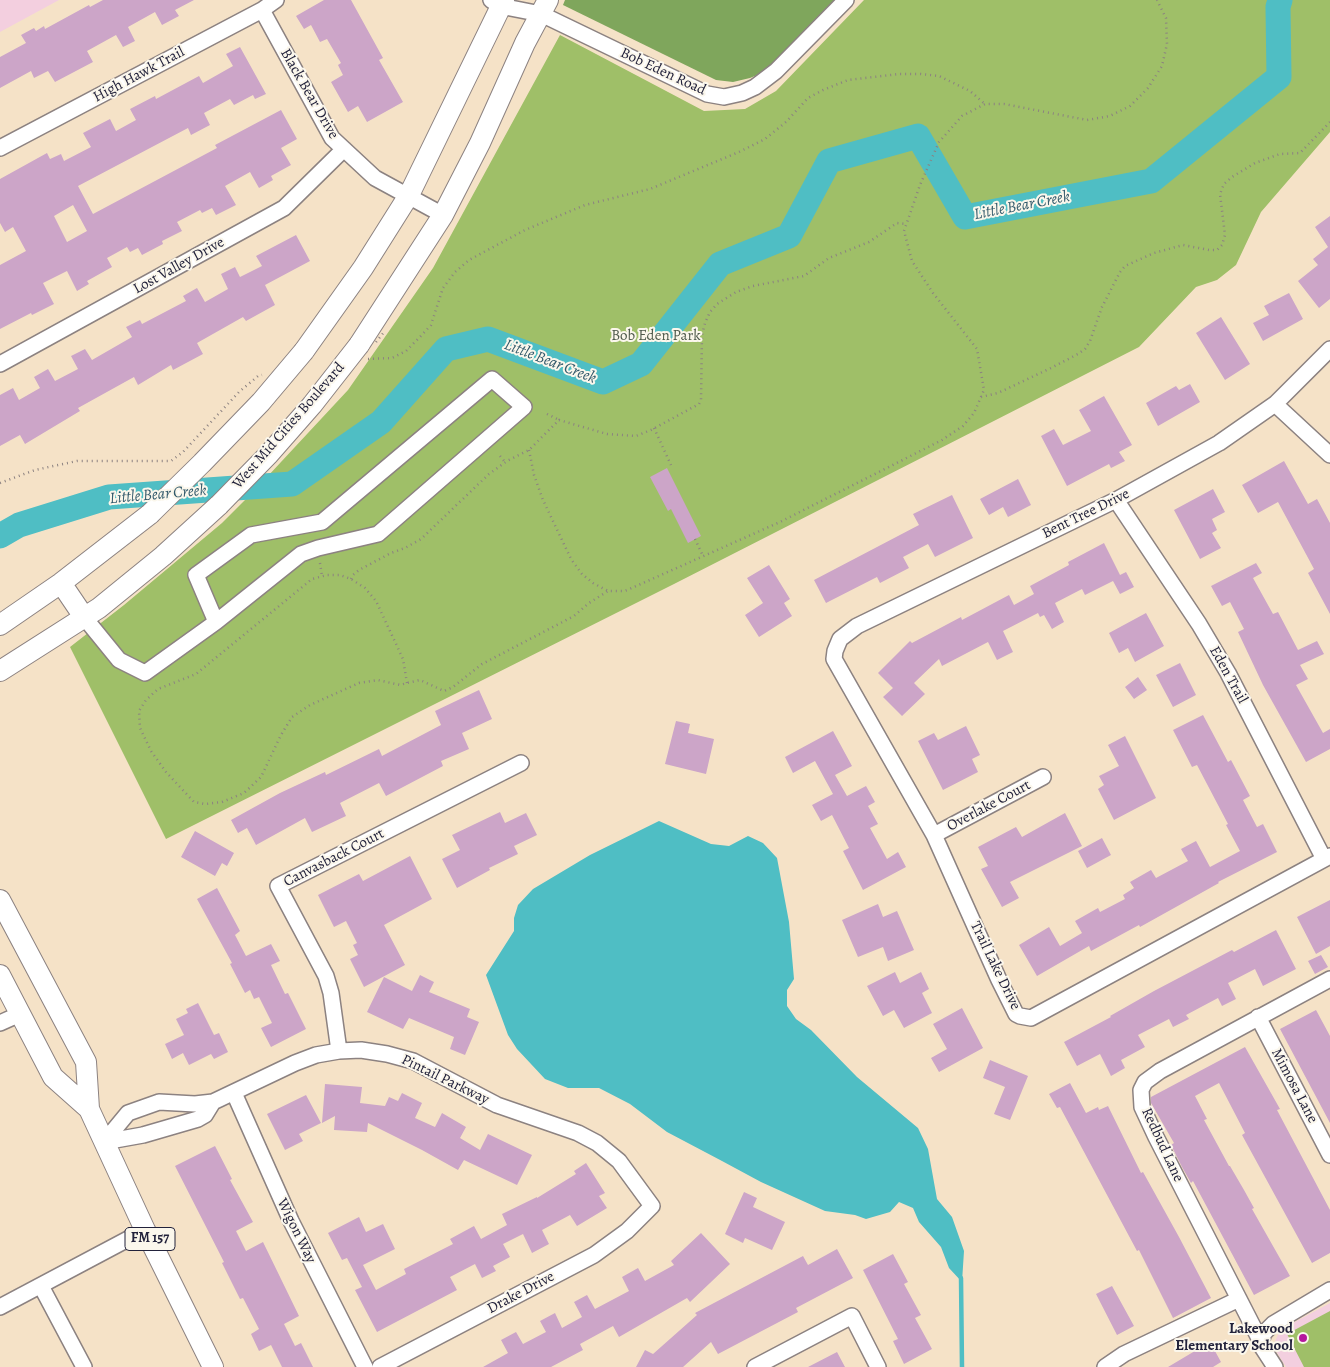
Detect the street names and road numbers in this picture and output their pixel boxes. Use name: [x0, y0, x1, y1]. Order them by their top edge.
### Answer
street label: High Hawk Trail: [90, 43, 188, 107]
street label: Bob Eden Road: [617, 44, 709, 100]
street label: Black Bear Drive: [276, 46, 342, 142]
street label: Lost Valley Drive: [130, 234, 228, 298]
street label: West Mid Cities Boulevard: [229, 359, 349, 493]
street label: Bent Tree Drive: [1039, 485, 1133, 543]
street label: Eden Trail: [1205, 643, 1251, 707]
street label: Overlake Court: [944, 776, 1034, 836]
street label: Canvasback Court: [281, 825, 387, 891]
street label: Trail Lake Drive: [966, 919, 1024, 1013]
street label: Mimosa Lane: [1267, 1045, 1321, 1127]
street label: Pintail Parkway: [398, 1051, 492, 1109]
street label: Redbud Lane: [1137, 1105, 1187, 1185]
street label: Wigon Way: [273, 1196, 319, 1266]
road number: FM 157: [125, 1228, 175, 1250]
street label: Drake Drive: [484, 1268, 558, 1318]

